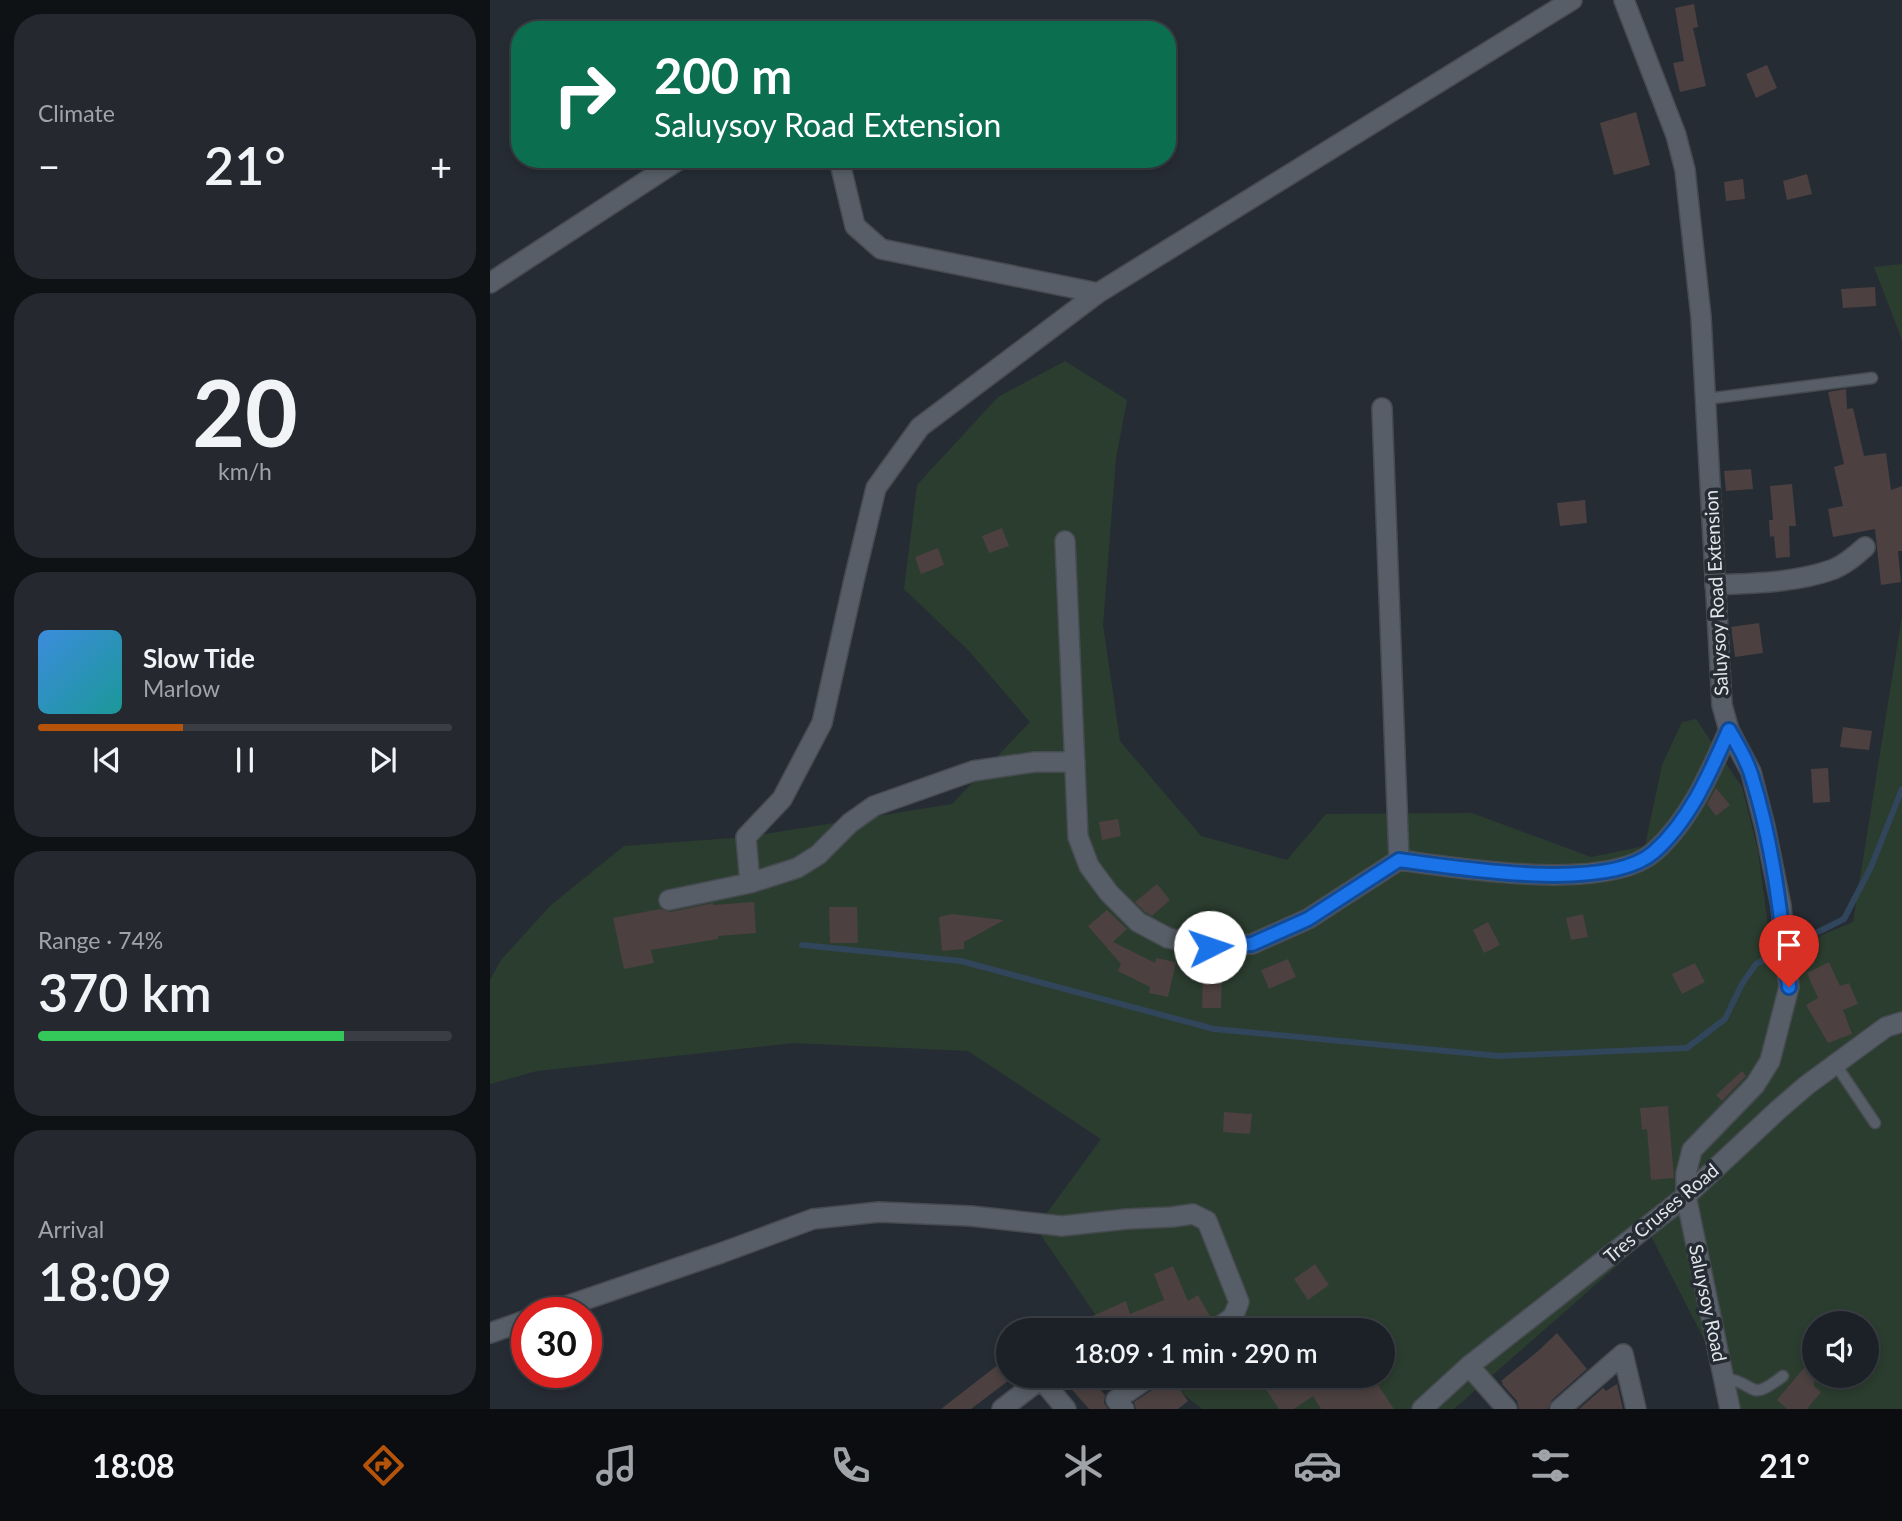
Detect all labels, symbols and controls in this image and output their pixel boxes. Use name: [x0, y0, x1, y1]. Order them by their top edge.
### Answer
text: 200 m: [654, 46, 792, 104]
icon: right: [539, 49, 630, 140]
text: Climate: [38, 99, 115, 127]
text: Saluysoy Road Extension: [654, 105, 1001, 144]
text: 21°: [204, 134, 286, 196]
text: −: [38, 143, 60, 189]
text: +: [430, 143, 452, 189]
text: 20: [192, 357, 298, 466]
text: km/h: [218, 457, 272, 485]
street label: Saluysoy Road Extension: [1699, 489, 1732, 697]
text: Slow Tide: [143, 642, 255, 674]
text: Marlow: [143, 674, 220, 702]
icon: previous: [88, 741, 126, 779]
icon: pause: [226, 741, 264, 779]
icon: next: [364, 741, 402, 779]
position arrow: [1173, 910, 1247, 984]
pin: [1759, 915, 1819, 987]
text: Range · 74%: [38, 926, 163, 954]
icon: arrive: [1770, 926, 1808, 964]
text: 370 km: [38, 961, 212, 1023]
street label: Tres Cruses Road: [1599, 1158, 1723, 1267]
text: Arrival: [38, 1215, 104, 1243]
street label: Saluysoy Road: [1685, 1242, 1732, 1364]
text: 18:09: [38, 1250, 172, 1312]
speed limit sign: 30: [511, 1297, 602, 1388]
map controls: [1802, 1311, 1879, 1388]
button: sound: [1802, 1311, 1879, 1388]
text: 18:09 · 1 min · 290 m: [1073, 1337, 1318, 1369]
icon: directions: [359, 1441, 408, 1490]
icon: music: [592, 1441, 641, 1490]
icon: phone: [826, 1441, 875, 1490]
icon: climate: [1059, 1441, 1108, 1490]
icon: car: [1293, 1441, 1342, 1490]
icon: filters: [1526, 1441, 1575, 1490]
text: 18:08: [92, 1446, 175, 1485]
text: 21°: [1759, 1446, 1810, 1485]

